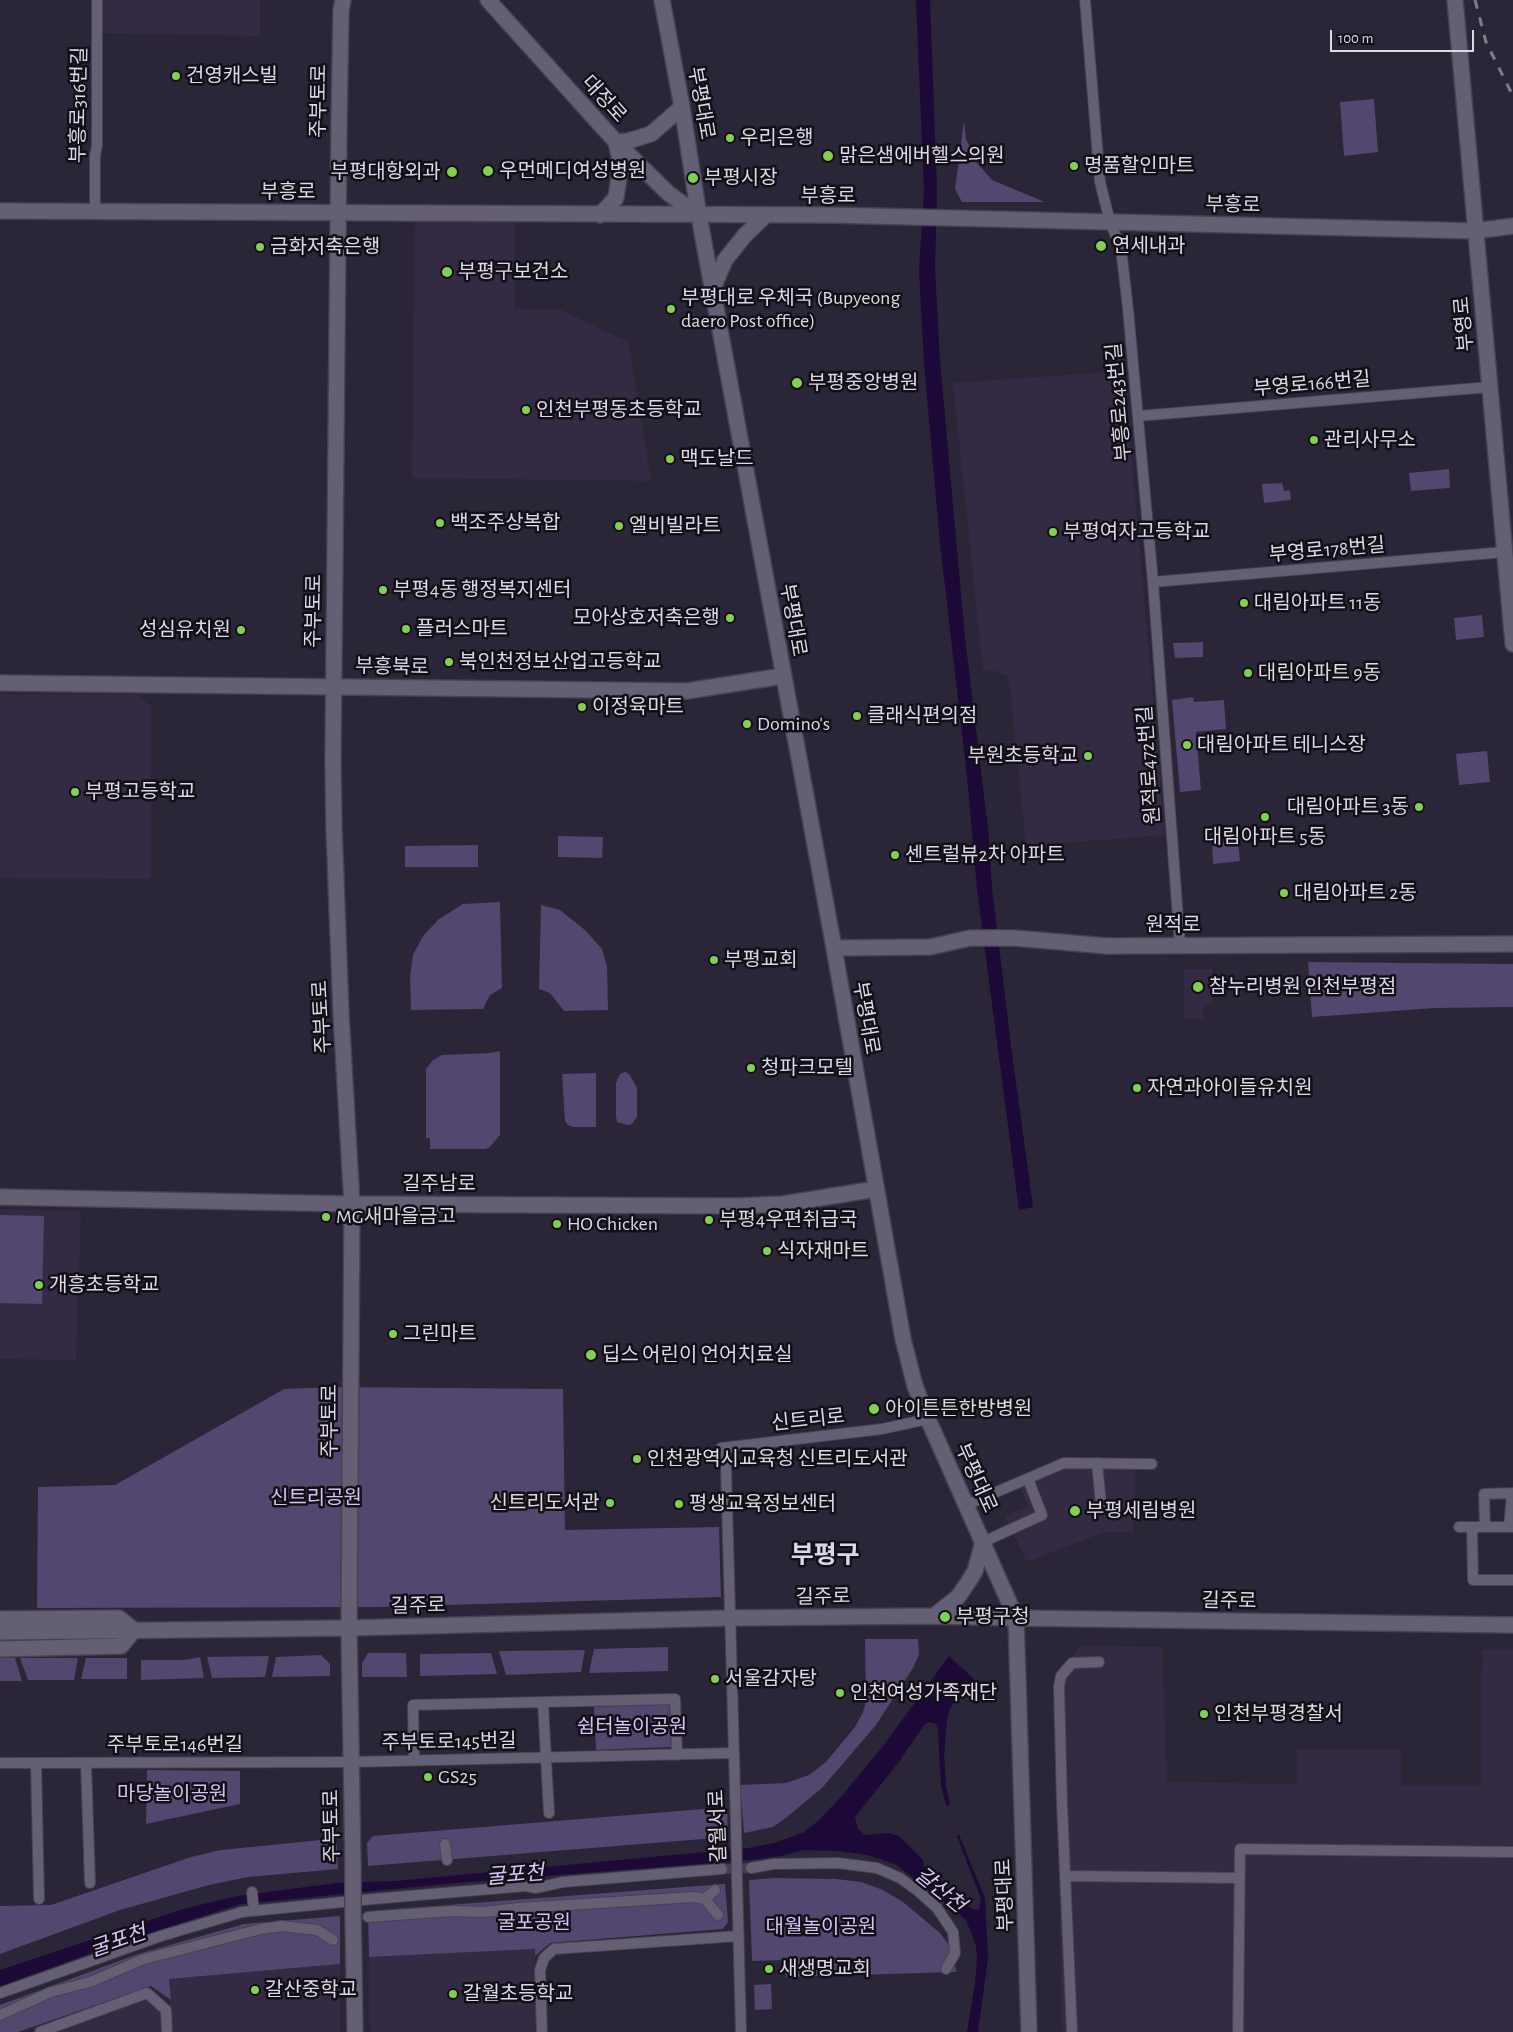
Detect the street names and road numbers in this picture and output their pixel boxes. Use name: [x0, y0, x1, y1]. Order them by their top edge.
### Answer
street label: 부흥로316번길: [66, 47, 92, 163]
street label: 주부토로: [306, 64, 332, 138]
street label: 부평대로: [683, 65, 719, 141]
street label: 대정로: [577, 70, 631, 128]
street label: 부흥로: [260, 180, 316, 204]
street label: 부흥로: [800, 184, 856, 208]
street label: 부흥로: [1205, 193, 1261, 217]
street label: 부영로: [1450, 295, 1478, 353]
street label: 부흥로243번길: [1102, 342, 1136, 462]
street label: 부영로166번길: [1252, 367, 1372, 401]
street label: 부영로178번길: [1268, 533, 1386, 567]
street label: 주부토로: [301, 574, 327, 648]
street label: 부평대로: [775, 582, 811, 658]
street label: 부흥북로: [355, 654, 429, 680]
street label: 원적로472번길: [1133, 705, 1165, 825]
street label: 원적로: [1145, 913, 1201, 937]
street label: 주부토로: [308, 980, 336, 1054]
street label: 부평대로: [848, 980, 884, 1056]
street label: 길주남로: [402, 1172, 476, 1196]
street label: 주부토로: [318, 1384, 342, 1458]
street label: 신트리로: [770, 1404, 846, 1436]
street label: 부평대로: [950, 1440, 1002, 1516]
street label: 길주로: [795, 1585, 851, 1609]
street label: 길주로: [1201, 1589, 1257, 1613]
street label: 길주로: [390, 1594, 446, 1618]
street label: 주부토로145번길: [381, 1729, 517, 1755]
street label: 주부토로146번길: [107, 1733, 243, 1757]
street label: 주부토로: [319, 1789, 345, 1863]
street label: 갈월서로: [705, 1789, 731, 1863]
street label: 부평대로: [992, 1858, 1018, 1932]

